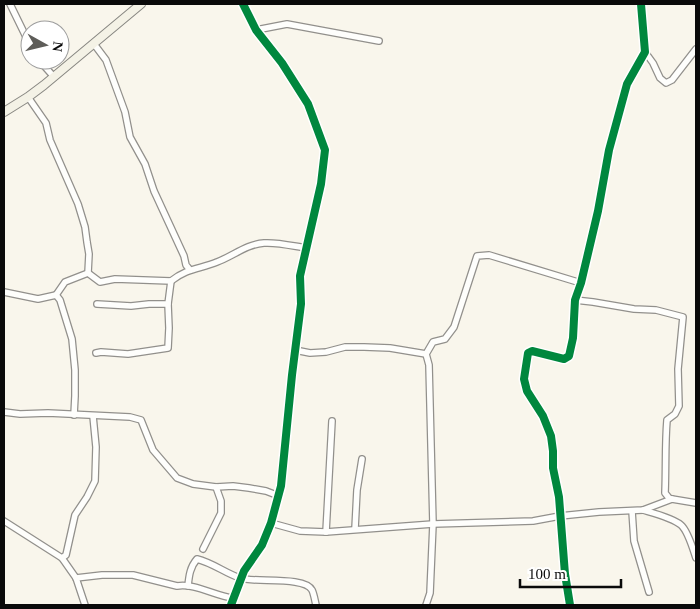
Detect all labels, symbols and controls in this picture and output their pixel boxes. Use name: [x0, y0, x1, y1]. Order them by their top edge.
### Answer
north arrow: [20, 20, 70, 70]
text: N: [49, 41, 66, 53]
scale bar: [520, 556, 621, 588]
text: 100 m: [528, 566, 566, 582]

